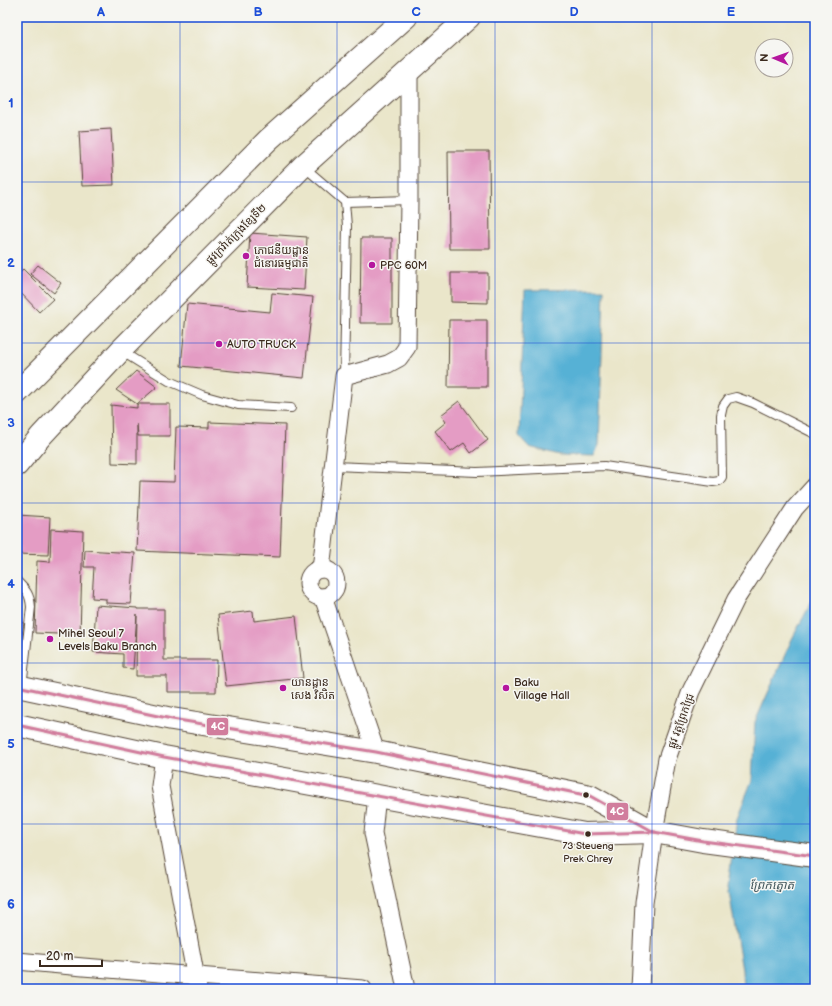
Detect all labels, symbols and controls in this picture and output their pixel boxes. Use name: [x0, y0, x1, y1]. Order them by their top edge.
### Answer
text: A: [96, 4, 105, 20]
text: B: [253, 4, 263, 20]
text: C: [411, 4, 421, 20]
text: D: [569, 4, 579, 20]
text: E: [727, 4, 736, 20]
north arrow: [754, 38, 794, 78]
text: N: [758, 53, 771, 62]
text: 1: [8, 95, 14, 111]
street label: ផ្លូវក្រវ៉ាត់ក្រុងខ្សែទី២: [203, 201, 271, 269]
place label: ភោជនីយដ្ឋាន ជំនោរធម្មជាតិ: [254, 243, 309, 270]
marker: ភោជនីយដ្ឋាន ជំនោរធម្មជាតិ: [241, 251, 251, 261]
text: 2: [7, 255, 15, 271]
place label: PPC 60M: [380, 259, 427, 272]
marker: PPC 60M: [367, 260, 377, 270]
place label: AUTO TRUCK: [227, 338, 297, 351]
marker: AUTO TRUCK: [214, 339, 224, 349]
text: 3: [7, 415, 15, 431]
text: 4: [7, 576, 15, 592]
place label: Mihel Seoul 7 Levels Baku Branch: [58, 627, 157, 653]
marker: Mihel Seoul 7 Levels Baku Branch: [45, 634, 55, 644]
place label: យានដ្ឋាន សេង វិសិត: [291, 676, 335, 702]
place label: Baku Village Hall: [514, 676, 569, 702]
marker: យានដ្ឋាន សេង វិសិត: [278, 683, 288, 693]
marker: Baku Village Hall: [501, 683, 511, 693]
street label: ផ្លូវ វត្តព្រែកជ្រៃ: [664, 691, 700, 751]
line badge: 4C: [206, 717, 229, 736]
text: 4C: [211, 720, 225, 733]
text: 5: [7, 736, 15, 752]
unlabelled marker: [581, 790, 591, 800]
line badge: 4C: [606, 802, 629, 821]
text: 4C: [610, 805, 624, 818]
marker: 73 Steueng Prek Chrey: [583, 829, 593, 839]
place label: 73 Steueng Prek Chrey: [562, 840, 614, 865]
water label: ព្រែកត្នោត: [750, 878, 796, 893]
text: 6: [7, 896, 15, 912]
scale bar: [40, 942, 102, 968]
text: 20 m: [46, 949, 73, 964]

